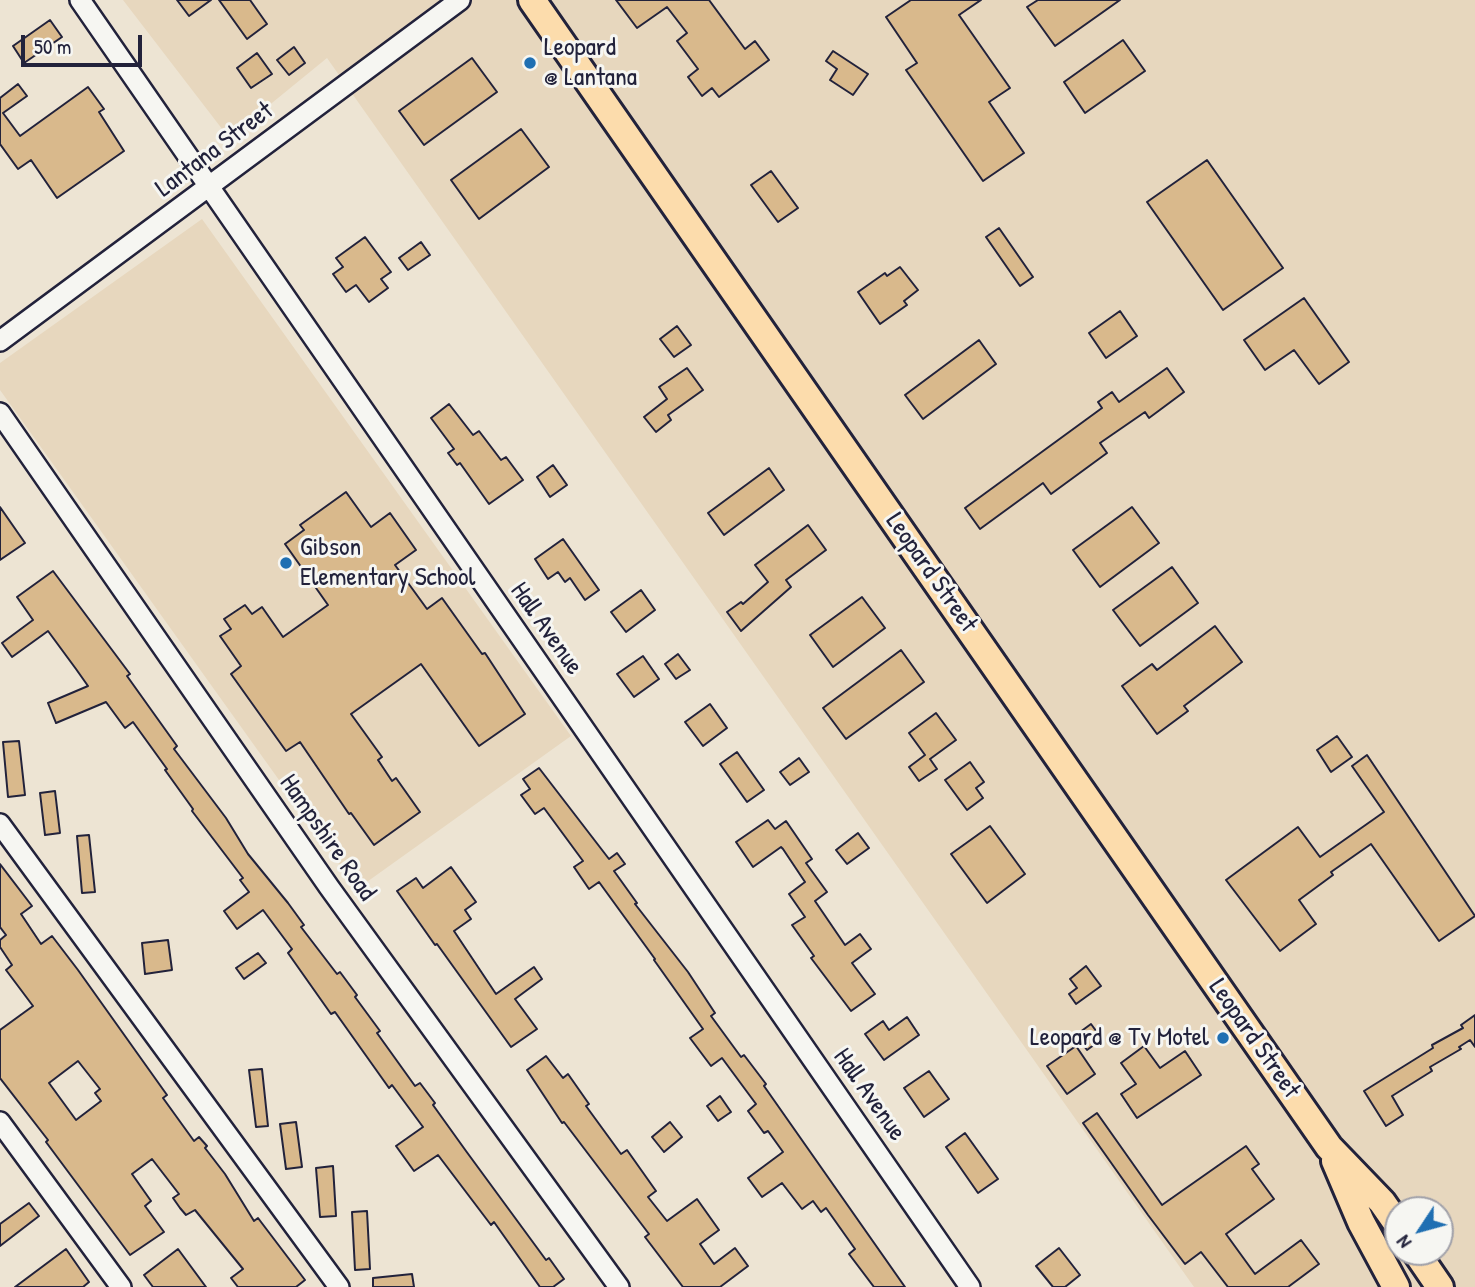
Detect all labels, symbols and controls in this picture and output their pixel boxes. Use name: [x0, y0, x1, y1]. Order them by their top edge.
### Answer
scale bar: [24, 21, 145, 65]
text: 50 m: [34, 32, 71, 61]
place label: Leopard @ Lantana: [544, 32, 637, 94]
marker: Leopard @ Lantana: [522, 55, 538, 71]
street label: Lantana Street: [150, 96, 280, 204]
street label: Leopard Street: [879, 507, 983, 639]
place label: Gibson Elementary School: [300, 532, 475, 594]
marker: Gibson Elementary School: [278, 555, 294, 571]
street label: Hall Avenue: [503, 577, 589, 681]
street label: Hampshire Road: [272, 769, 382, 907]
street label: Leopard Street: [1202, 973, 1306, 1105]
place label: Leopard @ Tv Motel: [1030, 1022, 1209, 1054]
marker: Leopard @ Tv Motel: [1215, 1030, 1231, 1046]
street label: Hall Avenue: [826, 1043, 912, 1147]
north arrow: [1384, 1196, 1454, 1266]
text: N: [1390, 1230, 1417, 1254]

